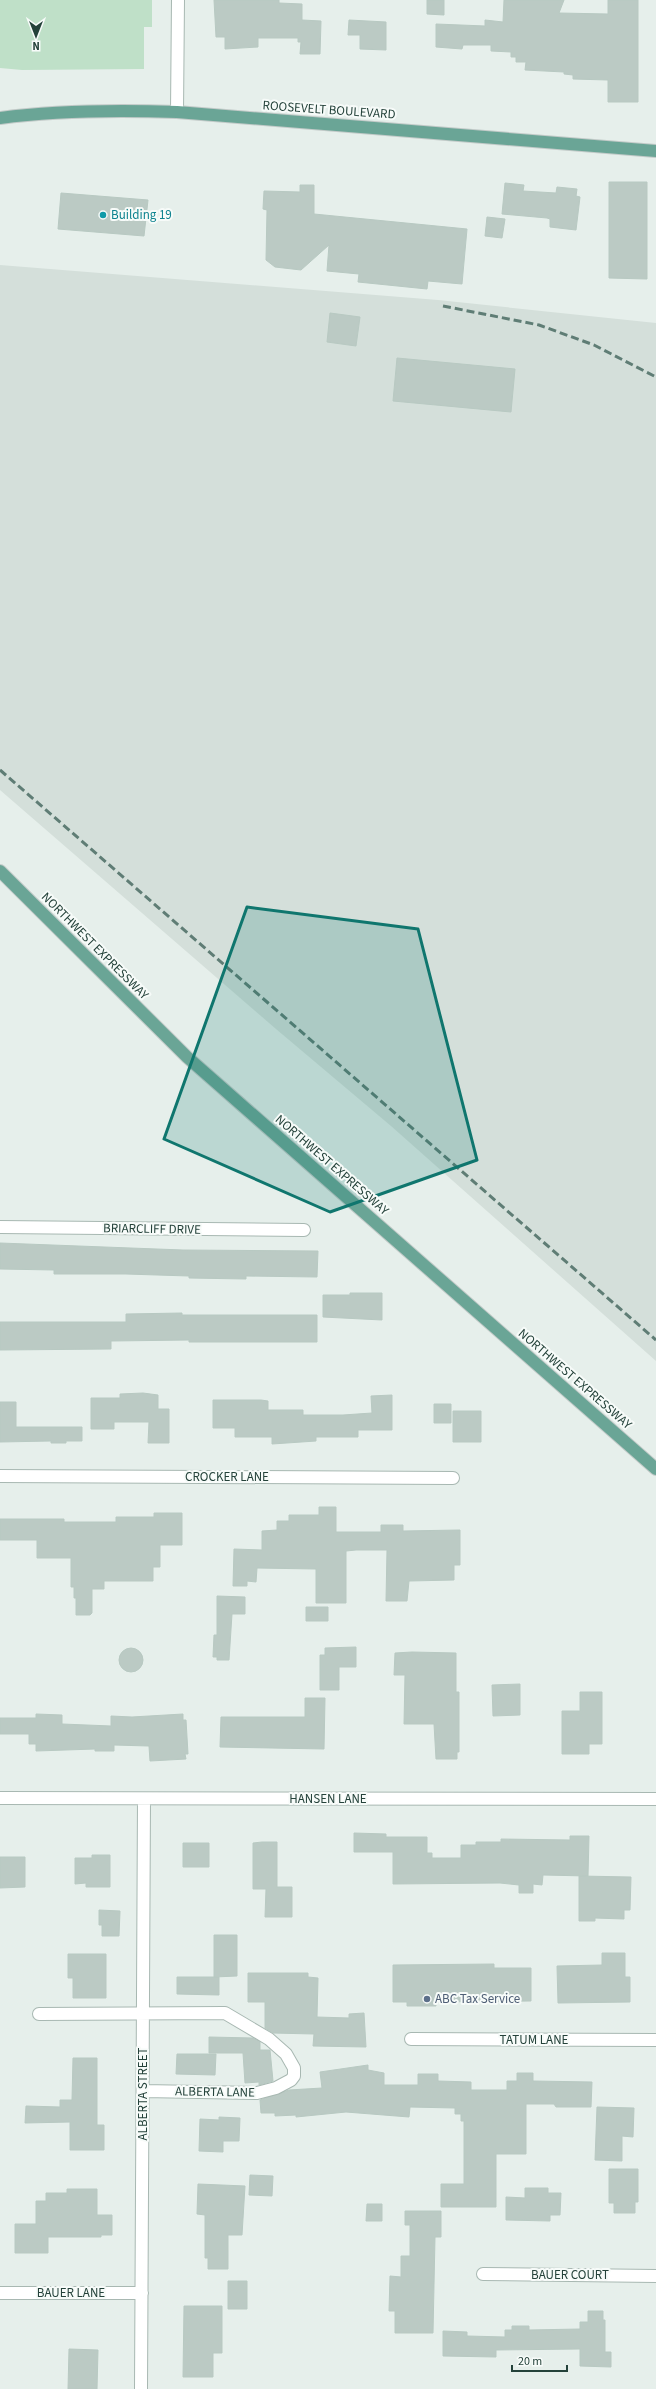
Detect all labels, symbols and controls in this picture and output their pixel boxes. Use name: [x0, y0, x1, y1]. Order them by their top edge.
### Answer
north arrow: [16, 16, 56, 56]
text: N: [32, 38, 40, 53]
street label: ROOSEVELT BOULEVARD: [262, 96, 396, 124]
place label: Building 19: [111, 206, 172, 224]
marker: Building 19: [98, 210, 108, 220]
street label: NORTHWEST EXPRESSWAY: [37, 888, 153, 1004]
street label: NORTHWEST EXPRESSWAY: [271, 1111, 393, 1220]
street label: BRIARCLIFF DRIVE: [103, 1219, 201, 1239]
street label: NORTHWEST EXPRESSWAY: [514, 1325, 636, 1434]
street label: CROCKER LANE: [185, 1468, 269, 1486]
street label: HANSEN LANE: [289, 1790, 367, 1808]
place label: ABC Tax Service: [435, 1990, 520, 2008]
marker: ABC Tax Service: [422, 1994, 432, 2004]
street label: TATUM LANE: [500, 2031, 569, 2049]
street label: ALBERTA STREET: [134, 2048, 152, 2140]
street label: ALBERTA LANE: [175, 2082, 255, 2102]
street label: BAUER COURT: [531, 2266, 609, 2284]
street label: BAUER LANE: [37, 2284, 105, 2302]
scale bar: [512, 2347, 567, 2373]
text: 20 m: [518, 2353, 542, 2370]

